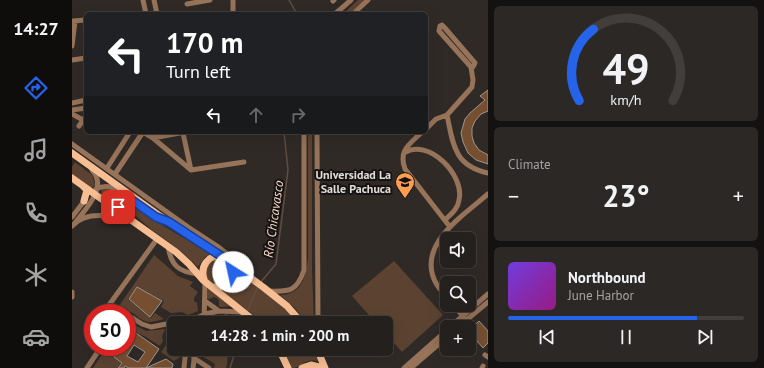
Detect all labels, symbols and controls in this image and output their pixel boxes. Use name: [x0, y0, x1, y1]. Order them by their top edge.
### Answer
text: 14:27: [13, 17, 59, 40]
text: 170 m: [166, 24, 243, 61]
icon: left: [100, 28, 152, 80]
text: 49: [602, 42, 650, 95]
text: Turn left: [166, 60, 231, 83]
icon: directions: [22, 74, 50, 102]
text: km/h: [610, 90, 642, 109]
icon: left: [203, 104, 225, 126]
icon: ahead: [245, 104, 267, 126]
icon: right: [287, 104, 309, 126]
icon: music: [22, 136, 50, 164]
text: Climate: [508, 156, 551, 173]
place label: Universidad La Salle Pachuca: [315, 167, 391, 196]
school or university icon: Universidad La Salle Pachuca: [394, 171, 416, 199]
text: 23°: [602, 176, 650, 215]
water label: Río Chicavasco: [260, 179, 287, 259]
text: −: [508, 182, 519, 210]
text: +: [733, 182, 744, 210]
pin: [101, 190, 135, 224]
icon: arrive: [107, 196, 129, 218]
icon: phone: [22, 199, 50, 227]
map controls: [440, 232, 476, 356]
button: sound: [440, 232, 476, 268]
position arrow: [212, 251, 254, 293]
icon: climate: [22, 261, 50, 289]
text: Northbound: [568, 268, 645, 287]
button: search: [440, 276, 476, 312]
text: June Harbor: [568, 287, 634, 304]
speed limit sign: 50: [84, 304, 136, 356]
button: +: [440, 320, 476, 356]
icon: car: [22, 323, 50, 351]
text: 14:28 · 1 min · 200 m: [211, 326, 349, 345]
icon: previous: [536, 326, 558, 348]
icon: pause: [615, 326, 637, 348]
icon: next: [694, 326, 716, 348]

